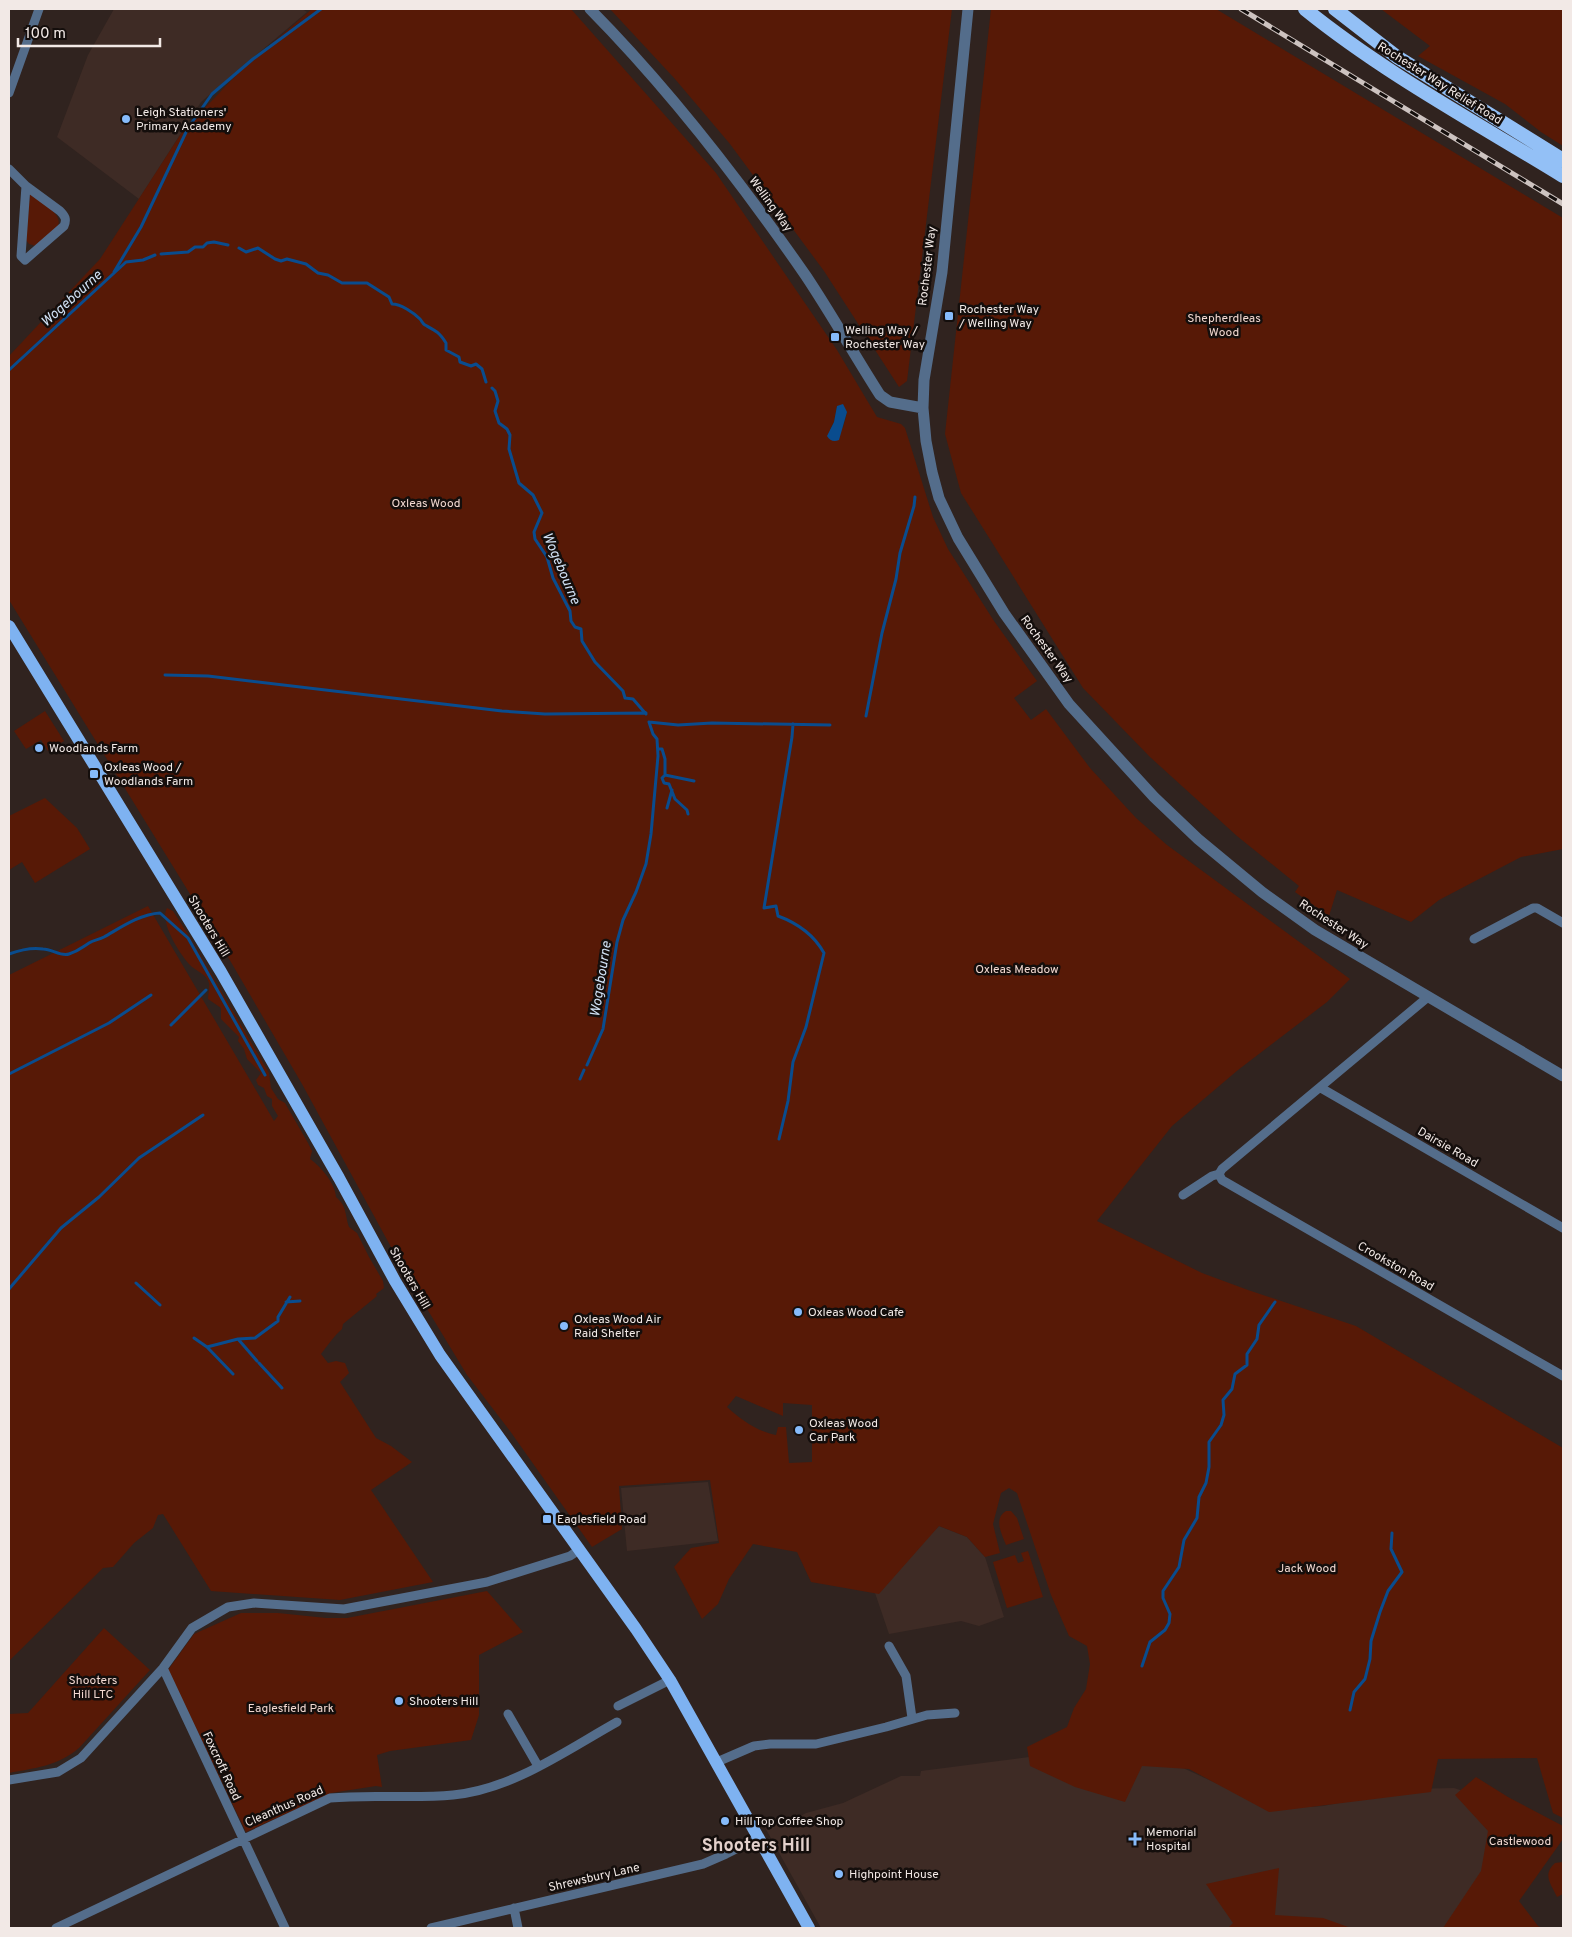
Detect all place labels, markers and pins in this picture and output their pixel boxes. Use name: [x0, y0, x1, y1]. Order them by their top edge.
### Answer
place label: Leigh Stationers' Primary Academy: [136, 105, 232, 135]
marker: Leigh Stationers' Primary Academy: [120, 113, 132, 125]
place label: Rochester Way / Welling Way: [958, 302, 1039, 332]
marker: Rochester Way / Welling Way: [943, 310, 955, 322]
place label: Welling Way / Rochester Way: [845, 323, 925, 353]
marker: Welling Way / Rochester Way: [829, 331, 841, 343]
place label: Woodlands Farm: [49, 741, 138, 757]
marker: Woodlands Farm: [33, 742, 45, 754]
place label: Oxleas Wood / Woodlands Farm: [104, 760, 193, 790]
marker: Oxleas Wood / Woodlands Farm: [88, 768, 100, 780]
place label: Oxleas Wood Cafe: [808, 1305, 904, 1321]
marker: Oxleas Wood Cafe: [792, 1306, 804, 1318]
place label: Oxleas Wood Air Raid Shelter: [574, 1312, 662, 1342]
marker: Oxleas Wood Air Raid Shelter: [558, 1320, 570, 1332]
place label: Oxleas Wood Car Park: [809, 1416, 878, 1446]
marker: Oxleas Wood Car Park: [793, 1424, 805, 1436]
place label: Eaglesfield Road: [557, 1512, 646, 1528]
marker: Eaglesfield Road: [541, 1513, 553, 1525]
place label: Shooters Hill: [409, 1694, 478, 1710]
marker: Shooters Hill: [393, 1695, 405, 1707]
place label: Hill Top Coffee Shop: [735, 1814, 844, 1830]
marker: Hill Top Coffee Shop: [719, 1815, 731, 1827]
place label: Memorial Hospital: [1146, 1825, 1196, 1855]
marker: Memorial Hospital: [1128, 1832, 1142, 1846]
place label: Highpoint House: [849, 1867, 939, 1883]
marker: Highpoint House: [833, 1868, 845, 1880]

